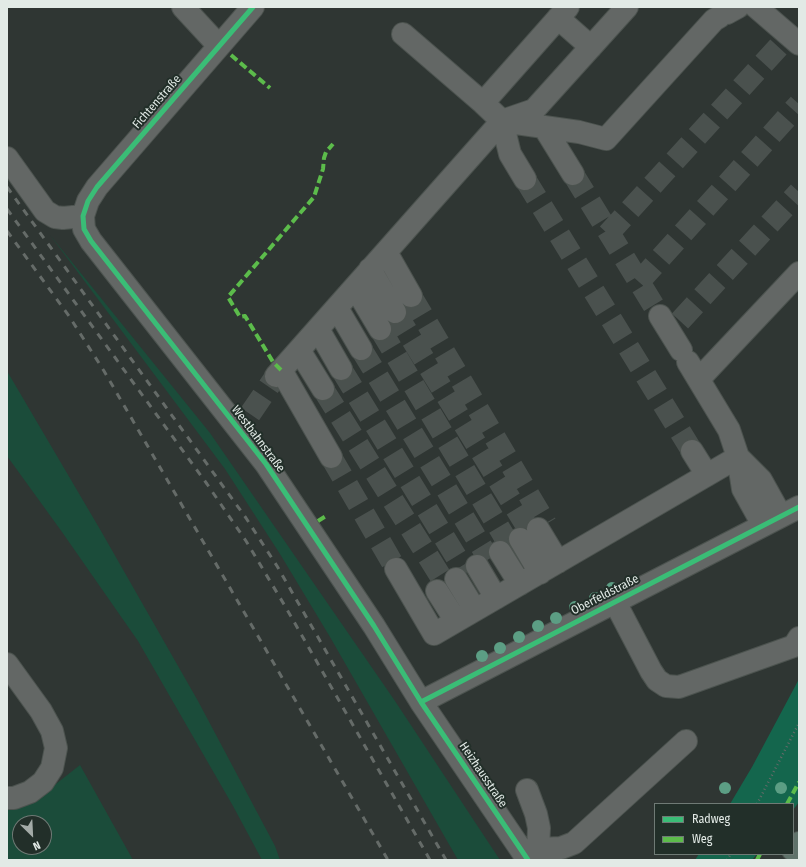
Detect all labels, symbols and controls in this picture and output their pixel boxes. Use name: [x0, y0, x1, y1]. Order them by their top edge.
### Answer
street label: Fichtenstraße: [130, 72, 184, 132]
street label: Westbahnstraße: [228, 403, 288, 475]
street label: Oberfeldstraße: [569, 572, 641, 618]
street label: Heizhausstraße: [456, 740, 510, 810]
legend: [654, 803, 794, 855]
text: Radweg: [692, 812, 730, 826]
north arrow: [12, 815, 52, 855]
text: Weg: [692, 832, 712, 846]
text: N: [31, 838, 42, 853]

